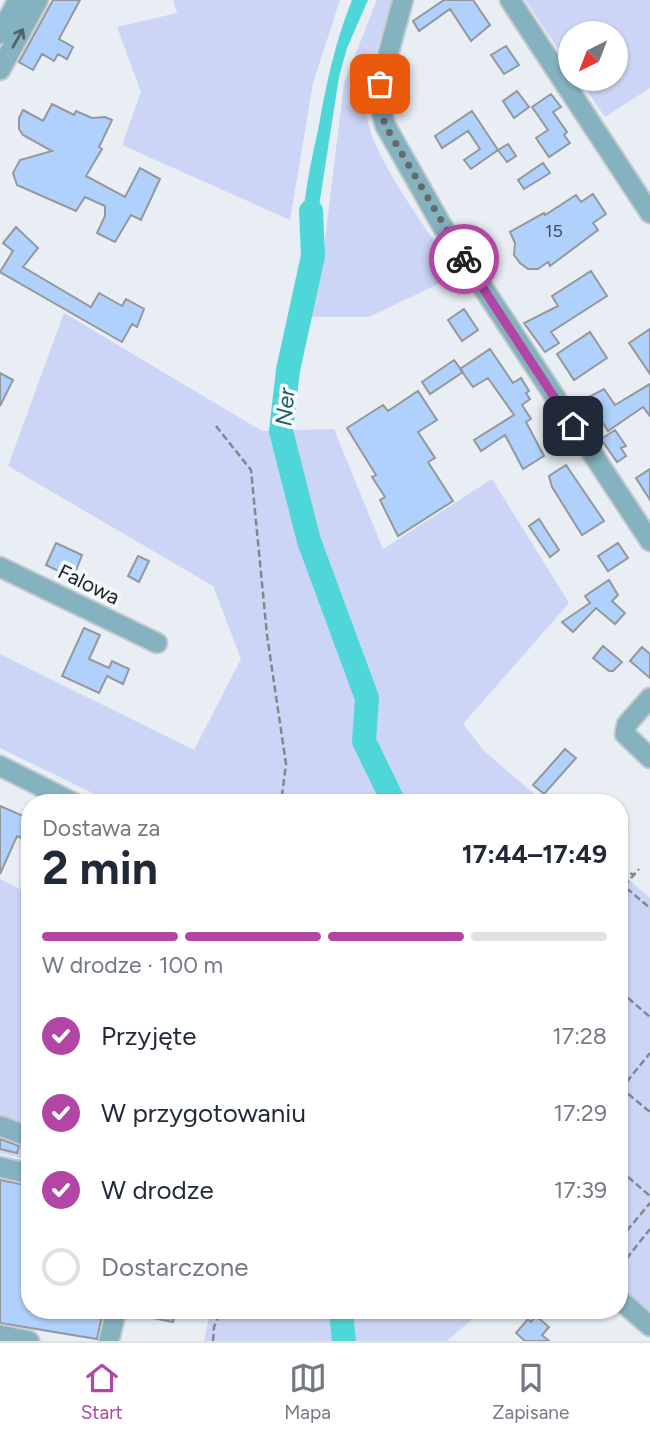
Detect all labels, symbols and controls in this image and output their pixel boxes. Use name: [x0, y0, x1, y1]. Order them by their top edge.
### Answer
north arrow: [558, 21, 628, 91]
map controls: [558, 21, 628, 91]
one-way arrow: [12, 28, 25, 49]
pin: [350, 54, 410, 114]
icon: bag: [361, 65, 399, 103]
house number: 15: [545, 220, 563, 242]
courier: [429, 224, 499, 294]
icon: bike: [445, 240, 483, 278]
water label: Ner: [269, 386, 301, 427]
pin: [543, 396, 603, 456]
icon: home: [554, 407, 592, 445]
street label: Falowa: [54, 558, 124, 610]
text: Dostawa za: [42, 814, 160, 842]
text: 17:44–17:49: [462, 838, 607, 870]
text: 2 min: [42, 840, 158, 896]
text: W drodze · 100 m: [42, 951, 223, 979]
icon: check: [42, 1017, 80, 1055]
text: Przyjęte: [101, 1020, 196, 1052]
text: 17:28: [552, 1022, 607, 1050]
icon: check: [42, 1094, 80, 1132]
text: W przygotowaniu: [101, 1097, 306, 1129]
text: 17:29: [553, 1099, 607, 1127]
icon: check: [42, 1171, 80, 1209]
text: W drodze: [101, 1174, 214, 1206]
text: 17:39: [554, 1176, 607, 1204]
text: Dostarczone: [101, 1251, 249, 1283]
tab: Start: [81, 1359, 123, 1424]
tab: Mapa: [284, 1359, 331, 1424]
tab: Zapisane: [492, 1359, 569, 1424]

